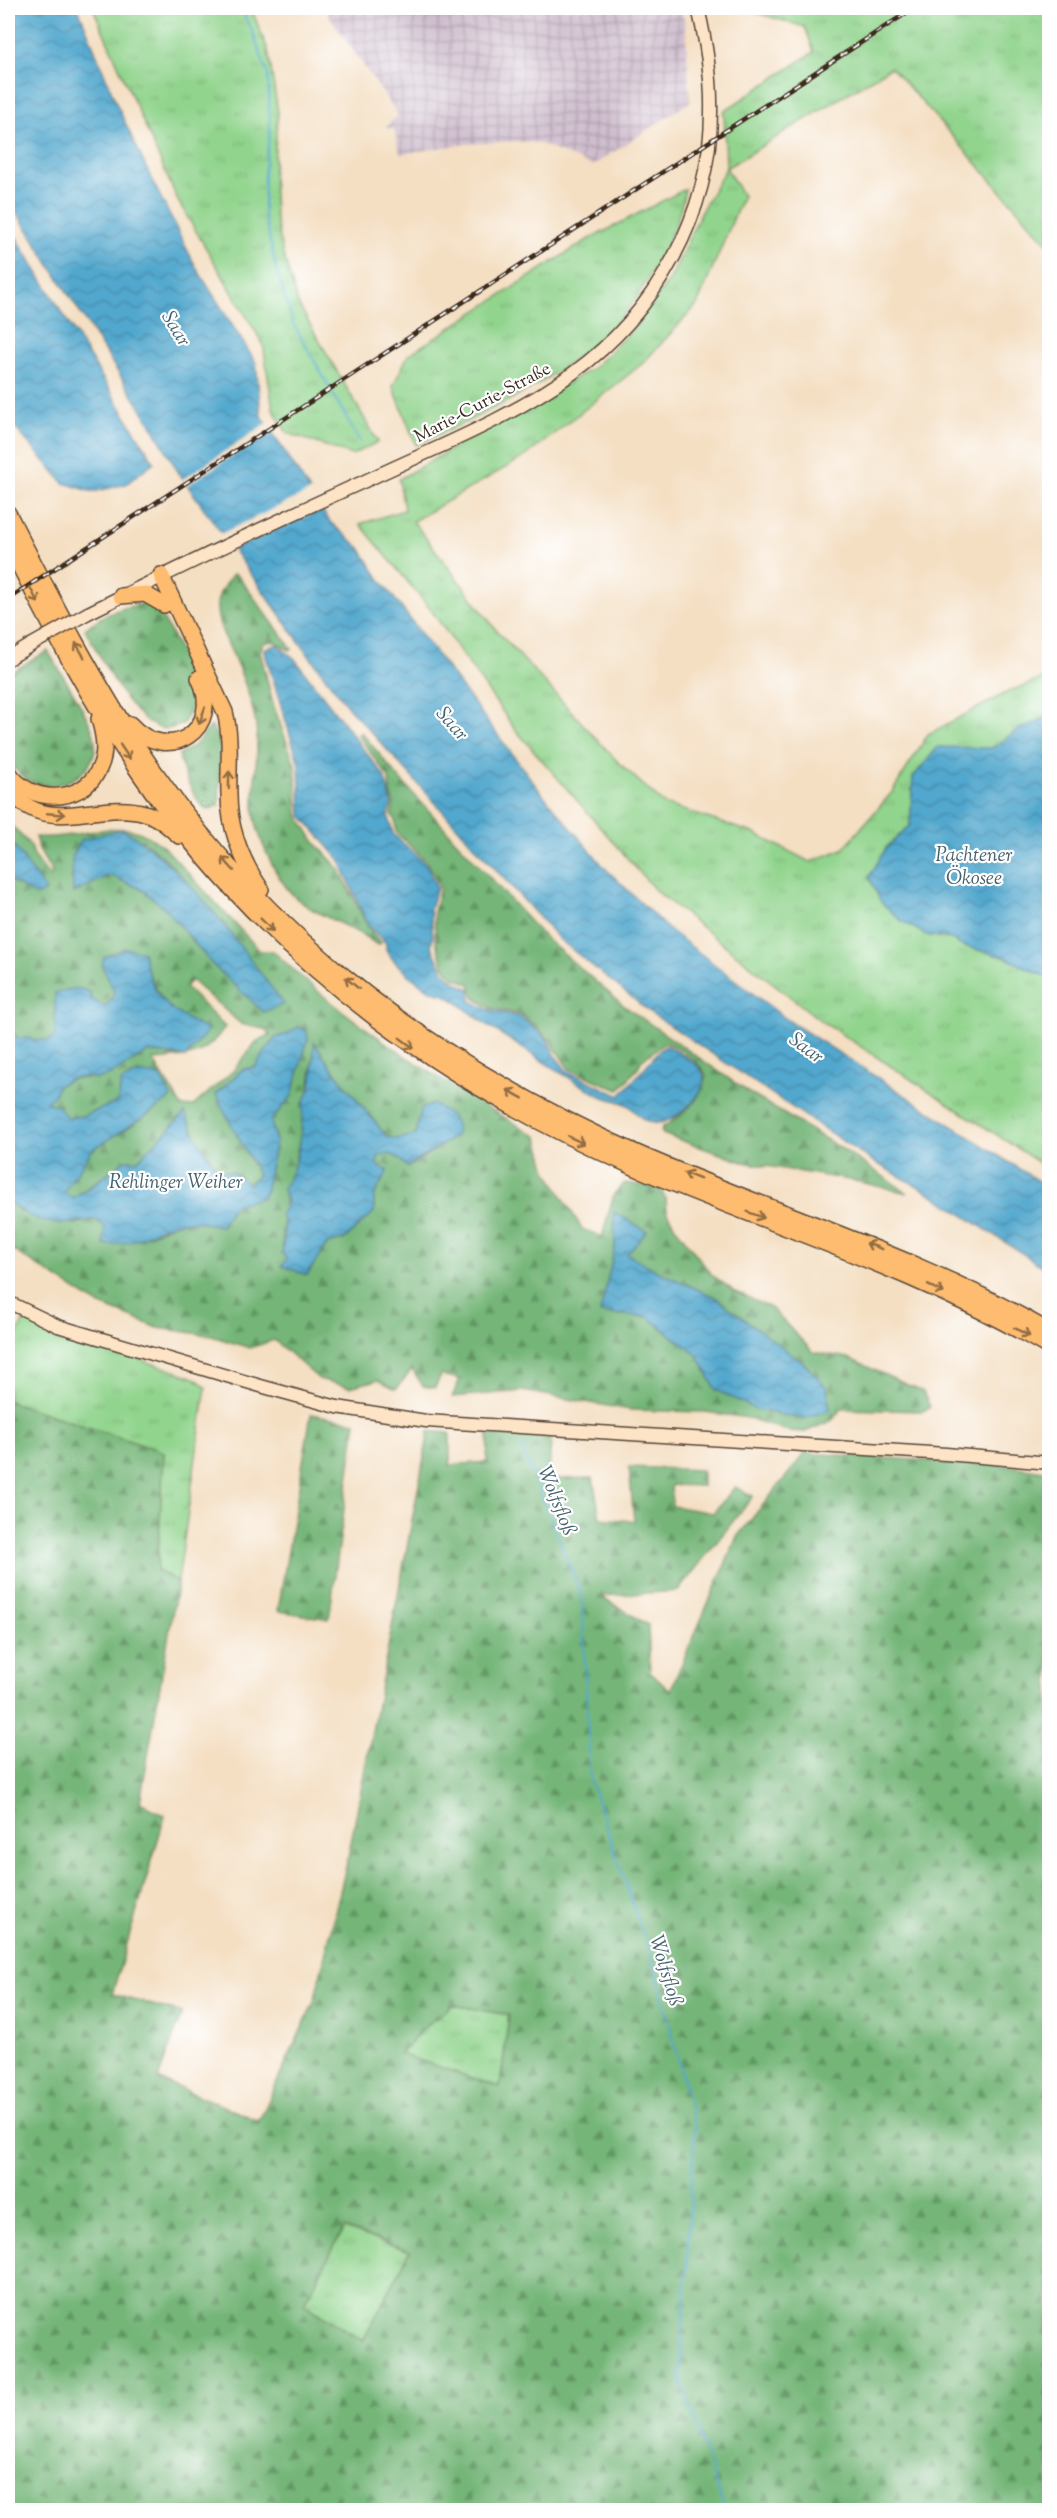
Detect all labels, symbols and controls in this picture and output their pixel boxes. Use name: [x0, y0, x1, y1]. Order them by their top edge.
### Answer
water label: Saar: [153, 306, 197, 353]
street label: Marie-Curie-Straße: [410, 357, 556, 451]
one-way arrow: [29, 585, 41, 603]
one-way arrow: [74, 642, 86, 659]
water label: Saar: [428, 701, 474, 748]
one-way arrow: [196, 707, 207, 725]
one-way arrow: [119, 743, 131, 759]
one-way arrow: [223, 771, 235, 791]
one-way arrow: [46, 809, 66, 820]
water label: Pachtener Ökosee: [936, 842, 1012, 894]
one-way arrow: [221, 857, 235, 872]
one-way arrow: [260, 918, 274, 933]
one-way arrow: [344, 977, 360, 990]
water label: Saar: [782, 1026, 829, 1072]
one-way arrow: [399, 1037, 415, 1049]
one-way arrow: [507, 1088, 524, 1100]
one-way arrow: [566, 1135, 584, 1146]
water label: Rehlinger Weiher: [109, 1169, 243, 1198]
one-way arrow: [683, 1170, 702, 1181]
one-way arrow: [746, 1210, 764, 1221]
one-way arrow: [865, 1240, 883, 1251]
one-way arrow: [927, 1284, 945, 1295]
one-way arrow: [1013, 1326, 1030, 1338]
water label: Wolfsfloß: [529, 1462, 583, 1540]
water label: Wolfsfloß: [640, 1932, 689, 2010]

